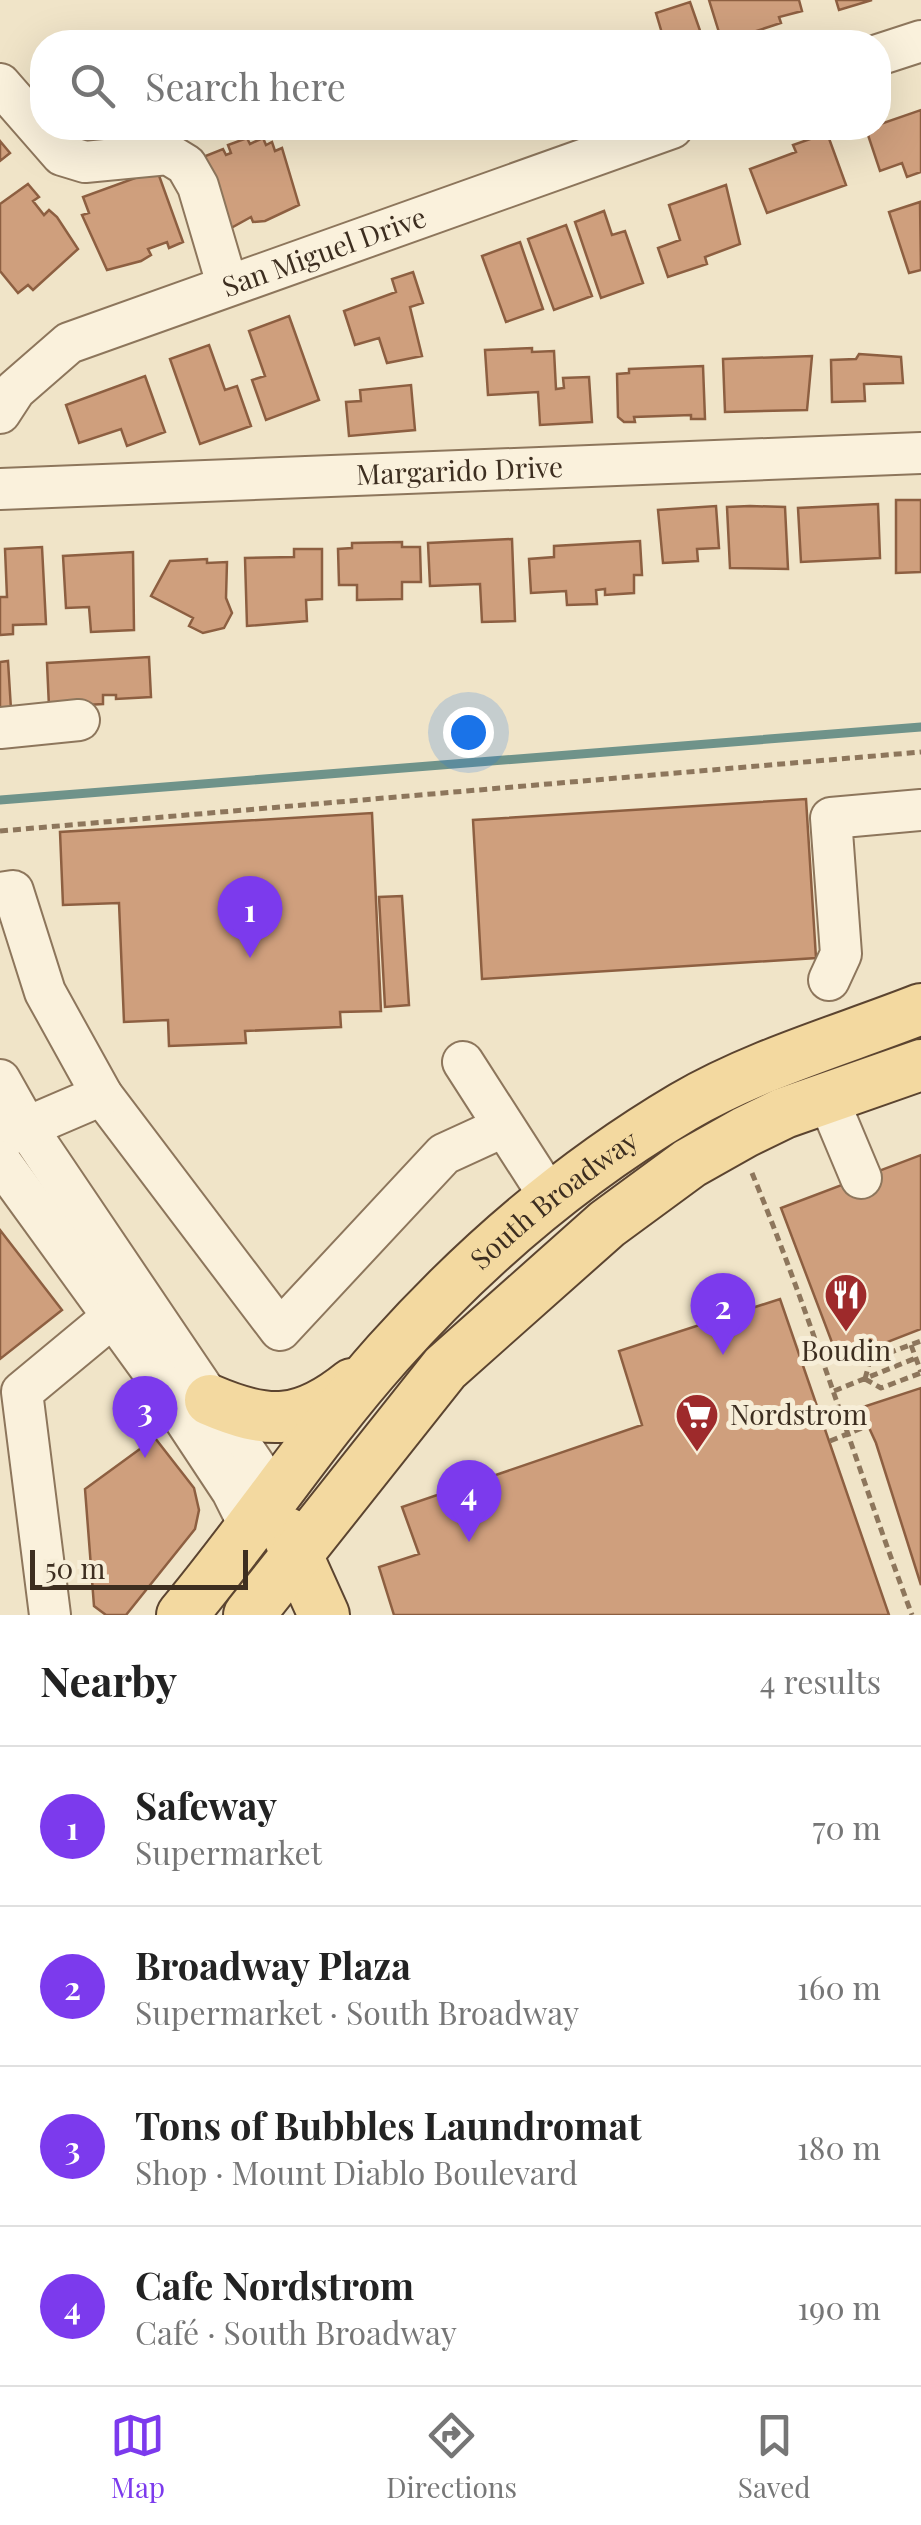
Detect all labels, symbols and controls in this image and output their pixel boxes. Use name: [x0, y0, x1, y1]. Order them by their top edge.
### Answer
search box: [30, 30, 891, 140]
icon: search: [65, 58, 120, 113]
text: Search here: [145, 60, 346, 111]
street label: San Miguel Drive: [217, 197, 431, 304]
street label: Margarido Drive: [355, 447, 564, 492]
your location: [443, 707, 494, 758]
pin: 1: [218, 876, 282, 958]
street label: South Broadway: [461, 1121, 644, 1277]
pin: 2: [690, 1272, 756, 1355]
restaurant icon: Boudin: [823, 1272, 869, 1333]
place label: Boudin: [801, 1331, 891, 1368]
pin: 3: [112, 1376, 178, 1458]
supermarket icon: Nordstrom: [674, 1392, 720, 1453]
place label: Nordstrom: [730, 1395, 867, 1432]
pin: 4: [436, 1460, 502, 1542]
scale bar: [30, 1545, 248, 1590]
text: 50 m: [45, 1549, 105, 1586]
text: Nearby: [40, 1652, 177, 1708]
text: 4 results: [760, 1659, 881, 1702]
text: Safeway: [135, 1779, 277, 1830]
text: 1: [66, 1805, 79, 1848]
text: 70 m: [812, 1805, 881, 1848]
text: Supermarket: [135, 1830, 322, 1873]
text: Broadway Plaza: [135, 1939, 411, 1990]
text: 2: [64, 1965, 81, 2008]
text: 160 m: [797, 1965, 881, 2008]
text: Supermarket · South Broadway: [135, 1990, 579, 2033]
text: Tons of Bubbles Laundromat: [135, 2099, 642, 2150]
text: 3: [65, 2125, 80, 2168]
text: 180 m: [797, 2125, 881, 2168]
text: Shop · Mount Diablo Boulevard: [135, 2150, 578, 2193]
text: Cafe Nordstrom: [135, 2259, 414, 2310]
text: 4: [64, 2285, 81, 2328]
text: 190 m: [797, 2285, 881, 2328]
text: Café · South Broadway: [135, 2310, 457, 2353]
tab: Map: [110, 2408, 165, 2505]
tab: Directions: [386, 2408, 517, 2505]
tab: Saved: [738, 2408, 811, 2505]

